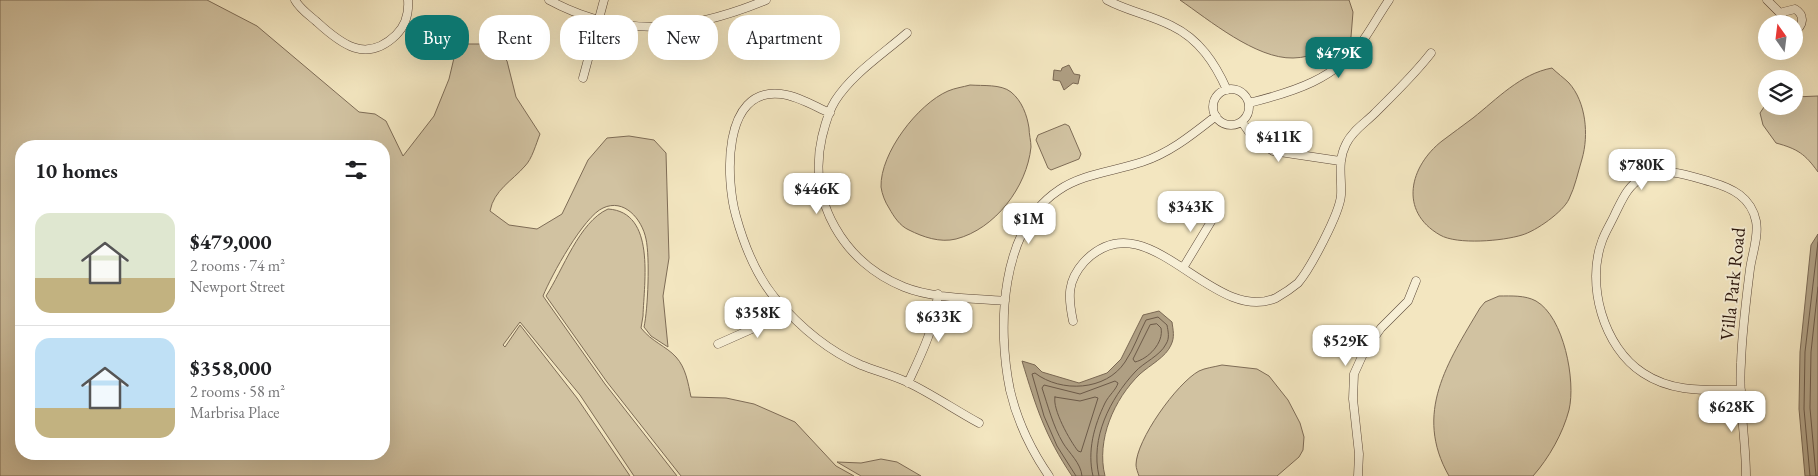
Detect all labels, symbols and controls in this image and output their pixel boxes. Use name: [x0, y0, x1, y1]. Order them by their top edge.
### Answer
chip: Buy: [405, 15, 469, 60]
chip: Rent: [479, 15, 550, 60]
chip: Filters: [560, 15, 638, 60]
chip: New: [648, 15, 718, 60]
chip: Apartment: [728, 15, 840, 60]
north arrow: [1758, 15, 1802, 60]
map controls: [1758, 15, 1803, 115]
pin: $479K: [1304, 36, 1374, 79]
text: $479K: [1317, 42, 1361, 63]
button: layers: [1758, 70, 1803, 115]
pin: $411K: [1244, 120, 1314, 163]
text: $411K: [1257, 126, 1301, 147]
pin: $780K: [1607, 148, 1677, 191]
text: $780K: [1620, 154, 1664, 175]
icon: filters: [342, 156, 370, 184]
text: 10 homes: [35, 157, 118, 184]
pin: $446K: [782, 172, 852, 215]
text: $446K: [795, 178, 839, 199]
pin: $343K: [1156, 190, 1226, 233]
text: $343K: [1169, 196, 1213, 217]
pin: $1M: [1005, 202, 1053, 245]
text: $1M: [1014, 208, 1044, 229]
street label: Villa Park Road: [1714, 226, 1751, 342]
text: $479,000: [190, 228, 272, 255]
icon: home: [75, 233, 135, 293]
text: 2 rooms · 74 m²: [190, 255, 285, 276]
text: Newport Street: [190, 276, 285, 297]
pin: $358K: [723, 296, 793, 339]
pin: $633K: [904, 300, 974, 343]
text: $358K: [736, 302, 780, 323]
text: $633K: [917, 306, 961, 327]
pin: $529K: [1311, 324, 1381, 367]
text: $529K: [1324, 330, 1368, 351]
text: $358,000: [190, 354, 272, 381]
icon: home: [75, 358, 135, 418]
text: 2 rooms · 58 m²: [190, 381, 285, 402]
pin: $628K: [1697, 390, 1767, 433]
text: $628K: [1710, 396, 1754, 417]
text: Marbrisa Place: [190, 402, 280, 423]

